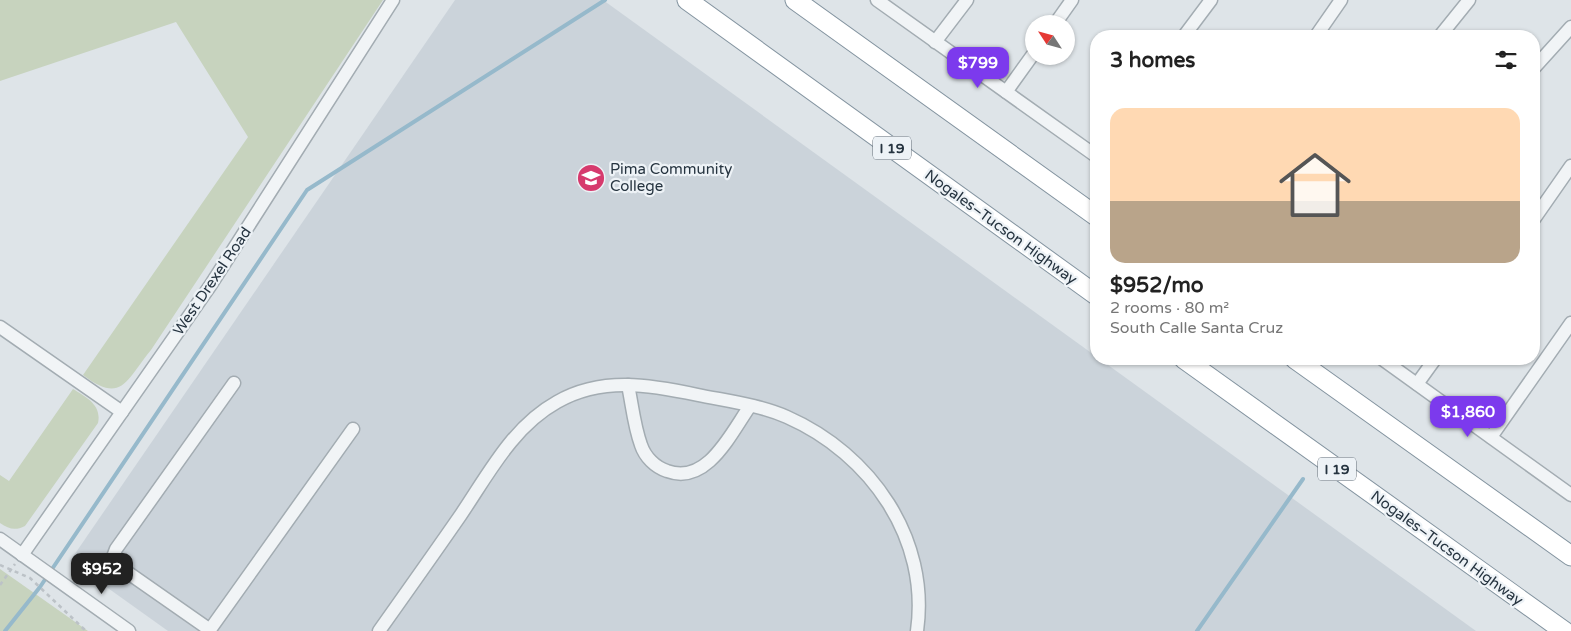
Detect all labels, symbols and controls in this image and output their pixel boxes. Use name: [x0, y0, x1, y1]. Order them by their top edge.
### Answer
north arrow: [1025, 15, 1075, 65]
map controls: [1025, 15, 1075, 65]
pin: $799: [948, 46, 1008, 89]
icon: filters: [1492, 46, 1520, 74]
text: 3 homes: [1110, 48, 1195, 73]
text: $799: [958, 53, 998, 73]
road number: I 19: [873, 136, 911, 160]
icon: home: [1270, 140, 1360, 230]
place label: Pima Community College: [610, 160, 732, 195]
school or university icon: Pima Community College: [576, 163, 606, 193]
street label: Nogales–Tucson Highway: [921, 166, 1081, 288]
street label: West Drexel Road: [169, 224, 255, 338]
text: $952/mo: [1110, 273, 1204, 298]
text: 2 rooms · 80 m²: [1110, 298, 1229, 318]
text: South Calle Santa Cruz: [1110, 318, 1283, 338]
pin: $1,860: [1427, 396, 1509, 438]
text: $1,860: [1441, 402, 1495, 422]
road number: I 19: [1318, 458, 1356, 480]
street label: Nogales–Tucson Highway: [1367, 487, 1527, 609]
pin: $952: [72, 552, 132, 595]
text: $952: [82, 559, 122, 579]

